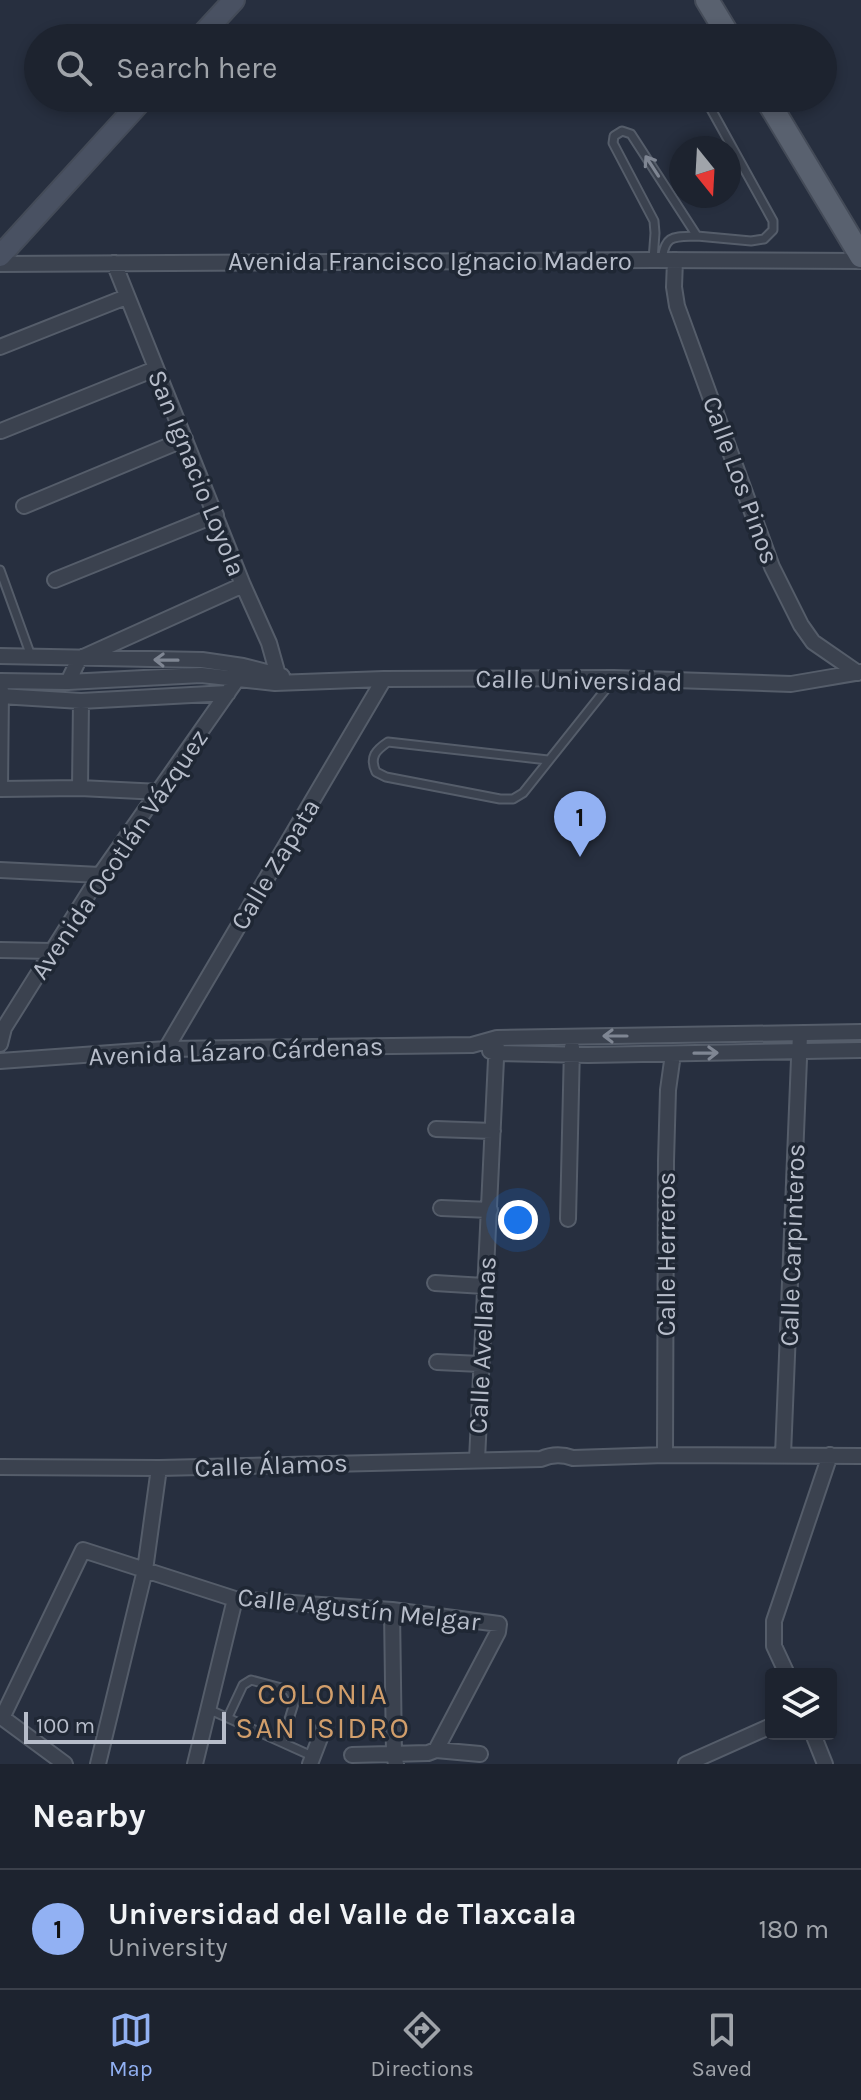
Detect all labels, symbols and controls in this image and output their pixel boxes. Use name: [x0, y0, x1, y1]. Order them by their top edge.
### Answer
search box: [24, 24, 837, 112]
icon: search: [52, 46, 96, 90]
text: Search here: [116, 50, 277, 86]
north arrow: [669, 136, 741, 208]
one-way arrow: [643, 155, 659, 178]
street label: Avenida Francisco Ignacio Madero: [228, 246, 632, 277]
street label: San Ignacio Loyola: [141, 366, 252, 581]
street label: Calle Los Pinos: [696, 392, 785, 568]
one-way arrow: [153, 652, 179, 668]
street label: Calle Universidad: [475, 663, 683, 698]
street label: Avenida Ocotlán Vázquez: [24, 723, 215, 985]
pin: 1: [554, 791, 606, 857]
street label: Calle Zapata: [224, 793, 327, 936]
one-way arrow: [602, 1028, 629, 1043]
street label: Avenida Lázaro Cárdenas: [88, 1031, 384, 1072]
one-way arrow: [692, 1046, 719, 1061]
street label: Calle Carpinteros: [773, 1143, 812, 1347]
street label: Calle Herreros: [651, 1172, 682, 1336]
your location: [498, 1200, 538, 1240]
street label: Calle Avellanas: [462, 1256, 503, 1435]
street label: Calle Álamos: [194, 1446, 348, 1484]
street label: Calle Agustín Melgar: [236, 1581, 482, 1638]
map controls: [765, 1668, 837, 1740]
button: layers: [765, 1668, 837, 1740]
district label: COLONIA SAN ISIDRO: [235, 1676, 411, 1746]
scale bar: [24, 1708, 226, 1744]
text: 100 m: [36, 1713, 95, 1739]
text: Nearby: [32, 1796, 146, 1836]
text: Universidad del Valle de Tlaxcala: [108, 1896, 577, 1932]
text: 1: [53, 1914, 63, 1945]
text: 180 m: [759, 1914, 829, 1945]
text: University: [108, 1932, 228, 1963]
tab: Map: [109, 2008, 153, 2082]
tab: Directions: [370, 2008, 474, 2082]
tab: Saved: [691, 2008, 752, 2082]

